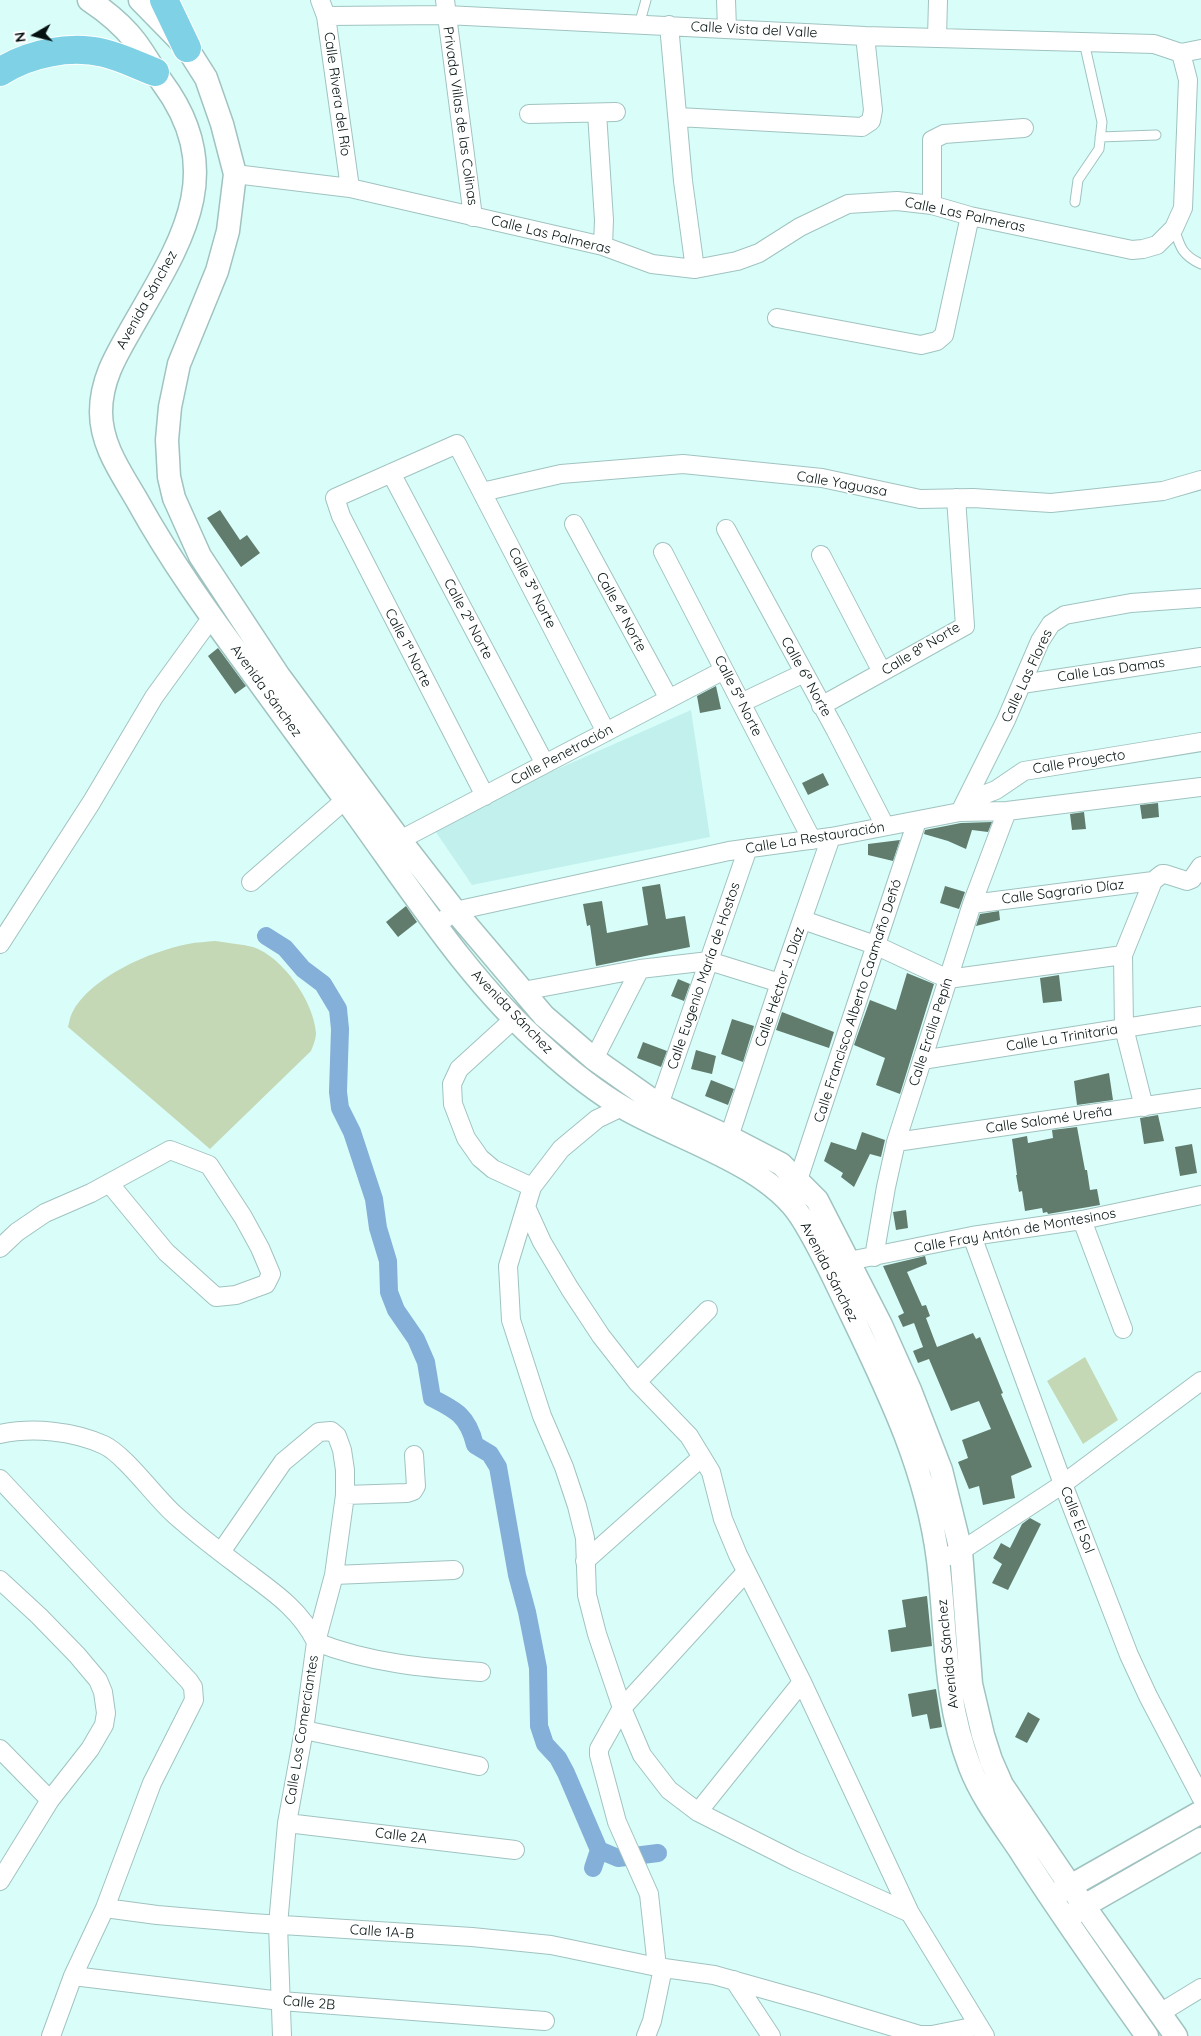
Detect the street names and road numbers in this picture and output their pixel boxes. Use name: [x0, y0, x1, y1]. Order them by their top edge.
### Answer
street label: Calle Vista del Valle: [690, 18, 818, 42]
street label: Privada Villas de las Colinas: [439, 26, 481, 206]
street label: Calle Rivera del Río: [320, 31, 354, 157]
street label: Calle Las Palmeras: [903, 194, 1027, 236]
street label: Calle Las Palmeras: [489, 212, 613, 258]
street label: Avenida Sánchez: [113, 248, 181, 352]
street label: Calle Yaguasa: [795, 468, 889, 500]
street label: Calle 3ª Norte: [504, 545, 560, 631]
street label: Calle 4ª Norte: [592, 569, 650, 655]
street label: Calle 2ª Norte: [440, 576, 496, 662]
street label: Calle 1ª Norte: [381, 606, 435, 690]
street label: Calle 8ª Norte: [879, 619, 963, 679]
street label: Calle Las Flores: [998, 627, 1056, 725]
street label: Calle 6ª Norte: [777, 634, 835, 720]
street label: Avenida Sánchez: [227, 642, 305, 740]
street label: Calle 5ª Norte: [710, 653, 766, 739]
street label: Calle Las Damas: [1056, 654, 1166, 686]
street label: Calle Penetración: [508, 721, 616, 789]
street label: Calle Proyecto: [1031, 746, 1127, 778]
street label: Calle La Restauración: [744, 819, 886, 857]
street label: Calle Sagrario Díaz: [1001, 876, 1125, 908]
street label: Calle Francisco Alberto Caamaño Deñó: [811, 877, 905, 1125]
street label: Calle Eugenio María de Hostos: [664, 880, 744, 1072]
street label: Calle Héctor J. Díaz: [752, 925, 808, 1049]
street label: Avenida Sánchez: [468, 967, 556, 1057]
street label: Calle Ercilia Pepín: [906, 976, 956, 1088]
street label: Calle La Trinitaria: [1005, 1021, 1119, 1055]
street label: Calle Salomé Ureña: [985, 1103, 1113, 1137]
street label: Calle Fray Antón de Montesinos: [913, 1205, 1117, 1257]
street label: Avenida Sánchez: [797, 1219, 861, 1325]
street label: Calle El Sol: [1057, 1484, 1097, 1556]
street label: Avenida Sánchez: [934, 1598, 962, 1710]
street label: Calle Los Comerciantes: [282, 1654, 322, 1806]
street label: Calle 2A: [374, 1824, 428, 1848]
street label: Calle 1A-B: [349, 1921, 415, 1943]
street label: Calle 2B: [282, 1992, 336, 2014]

